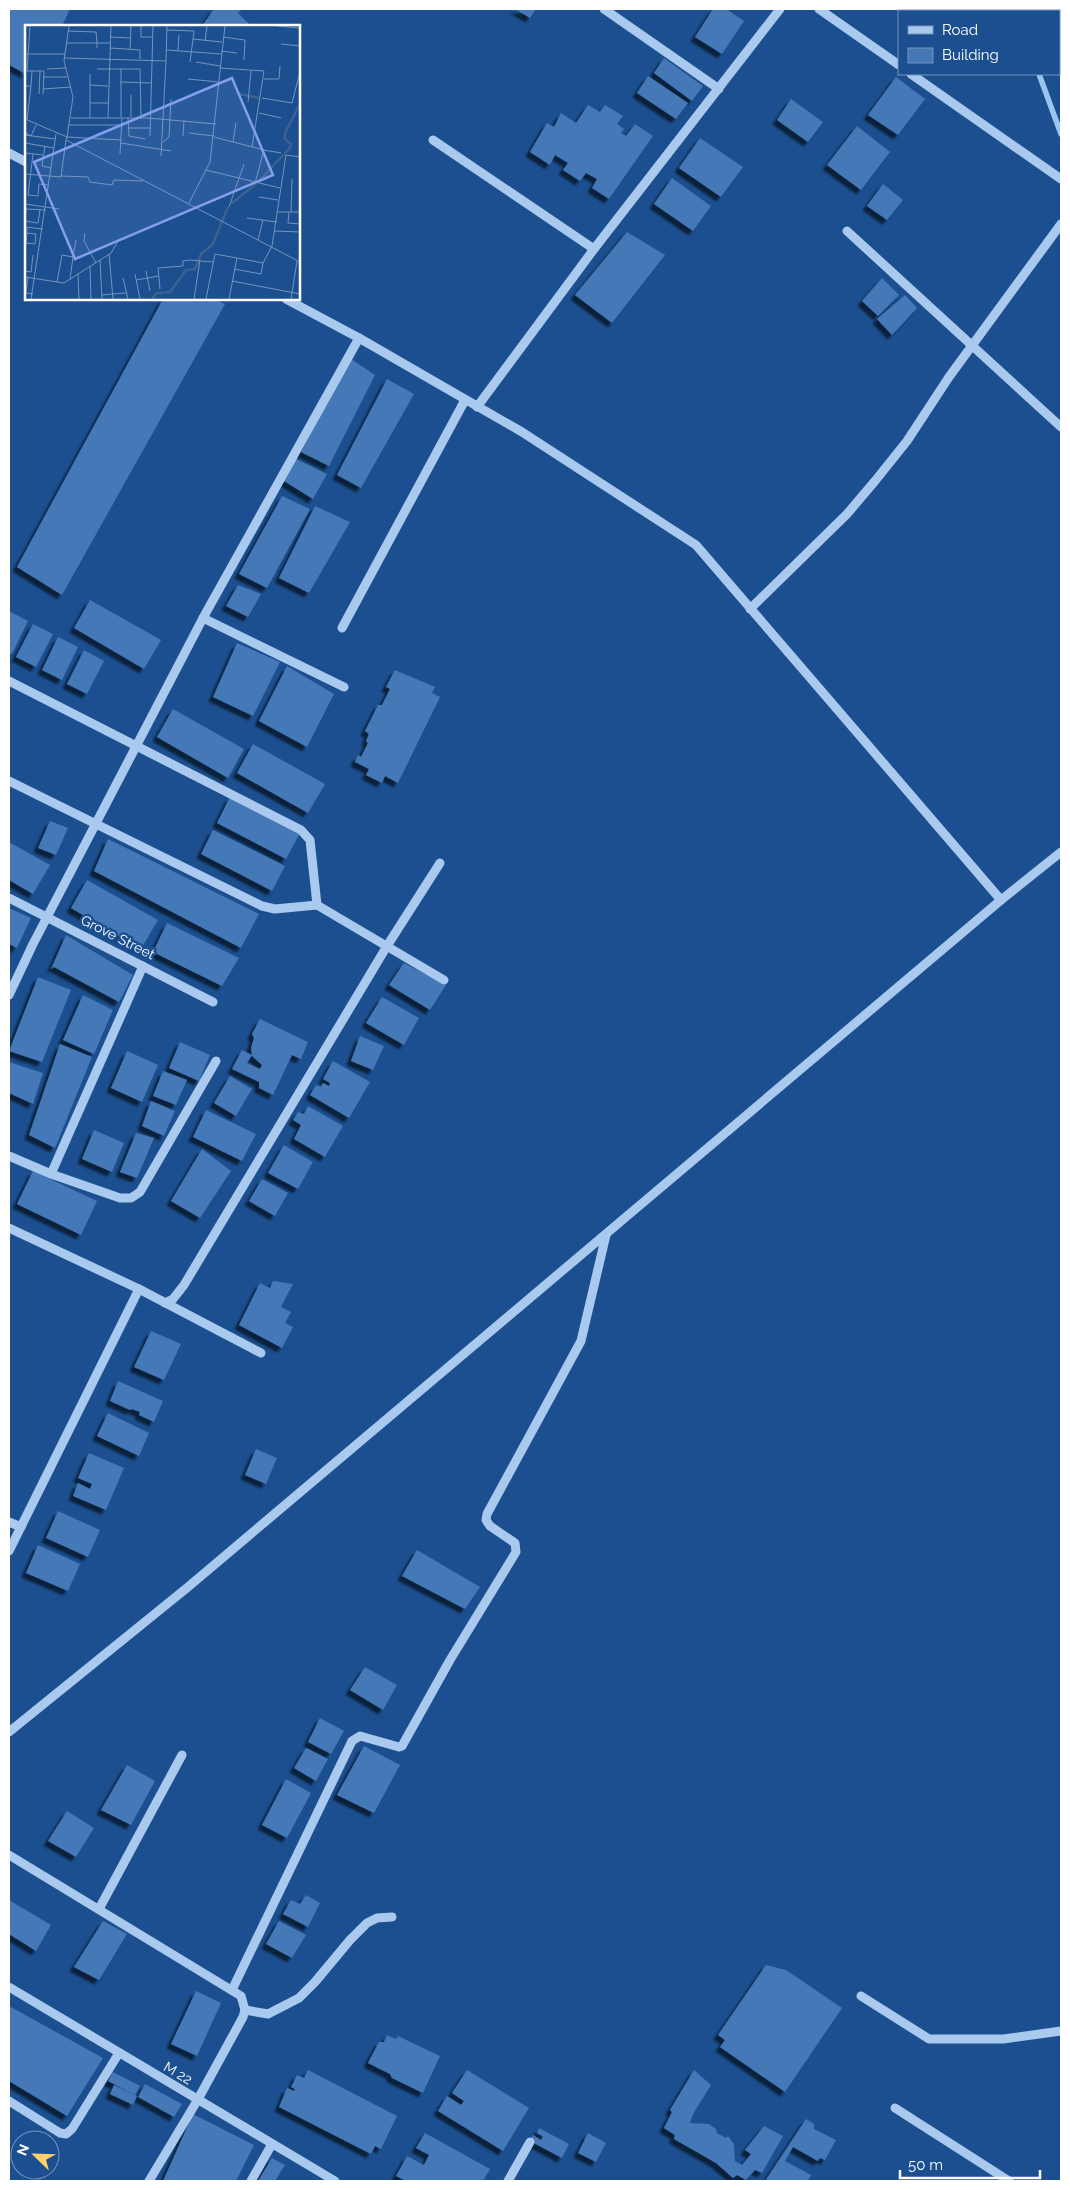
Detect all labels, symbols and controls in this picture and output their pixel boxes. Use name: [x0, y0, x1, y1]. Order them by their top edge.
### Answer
legend: [898, 10, 1060, 75]
text: Road: [942, 21, 978, 39]
inset map: [25, 25, 300, 300]
text: Building: [942, 46, 999, 64]
street label: Grove Street: [78, 912, 158, 963]
street label: M 22: [161, 2058, 195, 2088]
north arrow: [10, 2130, 60, 2180]
text: N: [14, 2142, 32, 2158]
scale bar: [900, 2148, 1040, 2180]
text: 50 m: [908, 2156, 943, 2174]

